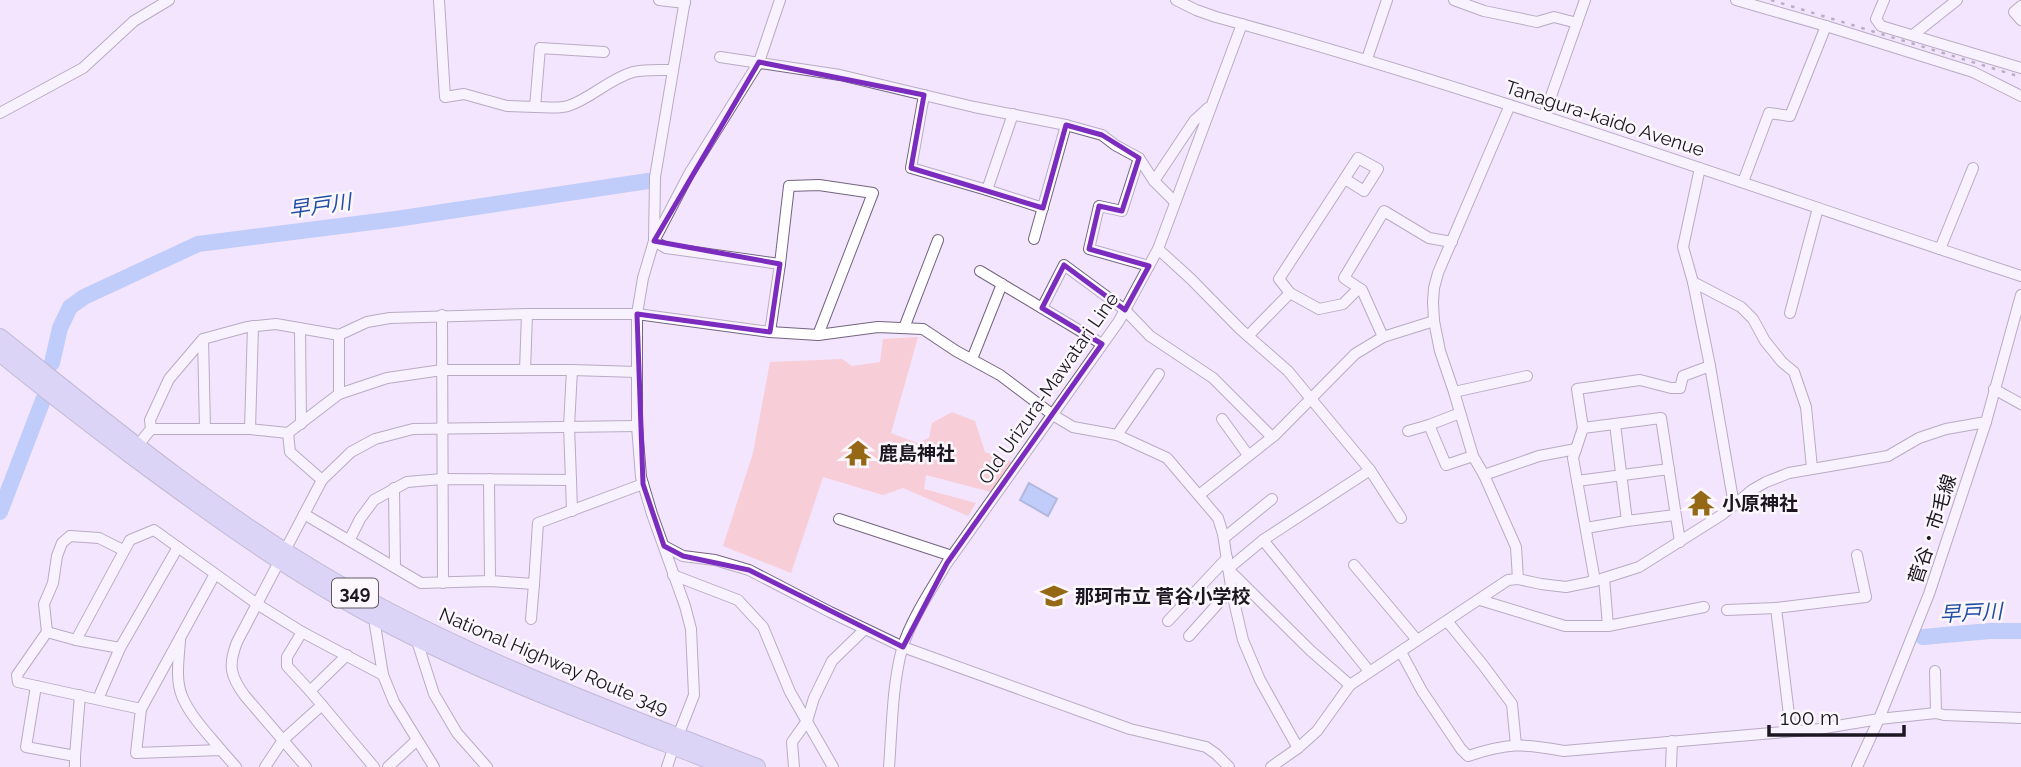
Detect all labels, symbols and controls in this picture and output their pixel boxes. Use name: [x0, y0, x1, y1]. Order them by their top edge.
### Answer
street label: Tanagura-kaido Avenue: [1503, 75, 1707, 161]
water label: 早戸川: [287, 188, 355, 222]
street label: Old Urizura-Mawatari Line: [973, 288, 1123, 488]
temple icon: 鹿島神社: [843, 438, 873, 468]
place label: 鹿島神社: [879, 442, 955, 464]
street label: 菅谷・市毛線: [1904, 471, 1960, 587]
temple icon: 小原神社: [1686, 488, 1716, 518]
place label: 小原神社: [1722, 492, 1798, 514]
road number: 349: [332, 578, 378, 608]
school or university icon: 那珂市立 菅谷小学校: [1039, 581, 1069, 611]
place label: 那珂市立 菅谷小学校: [1075, 585, 1251, 607]
water label: 早戸川: [1939, 598, 2005, 627]
street label: National Highway Route 349: [436, 603, 672, 719]
scale bar: [1769, 694, 1904, 738]
text: 100 m: [1780, 705, 1839, 730]

